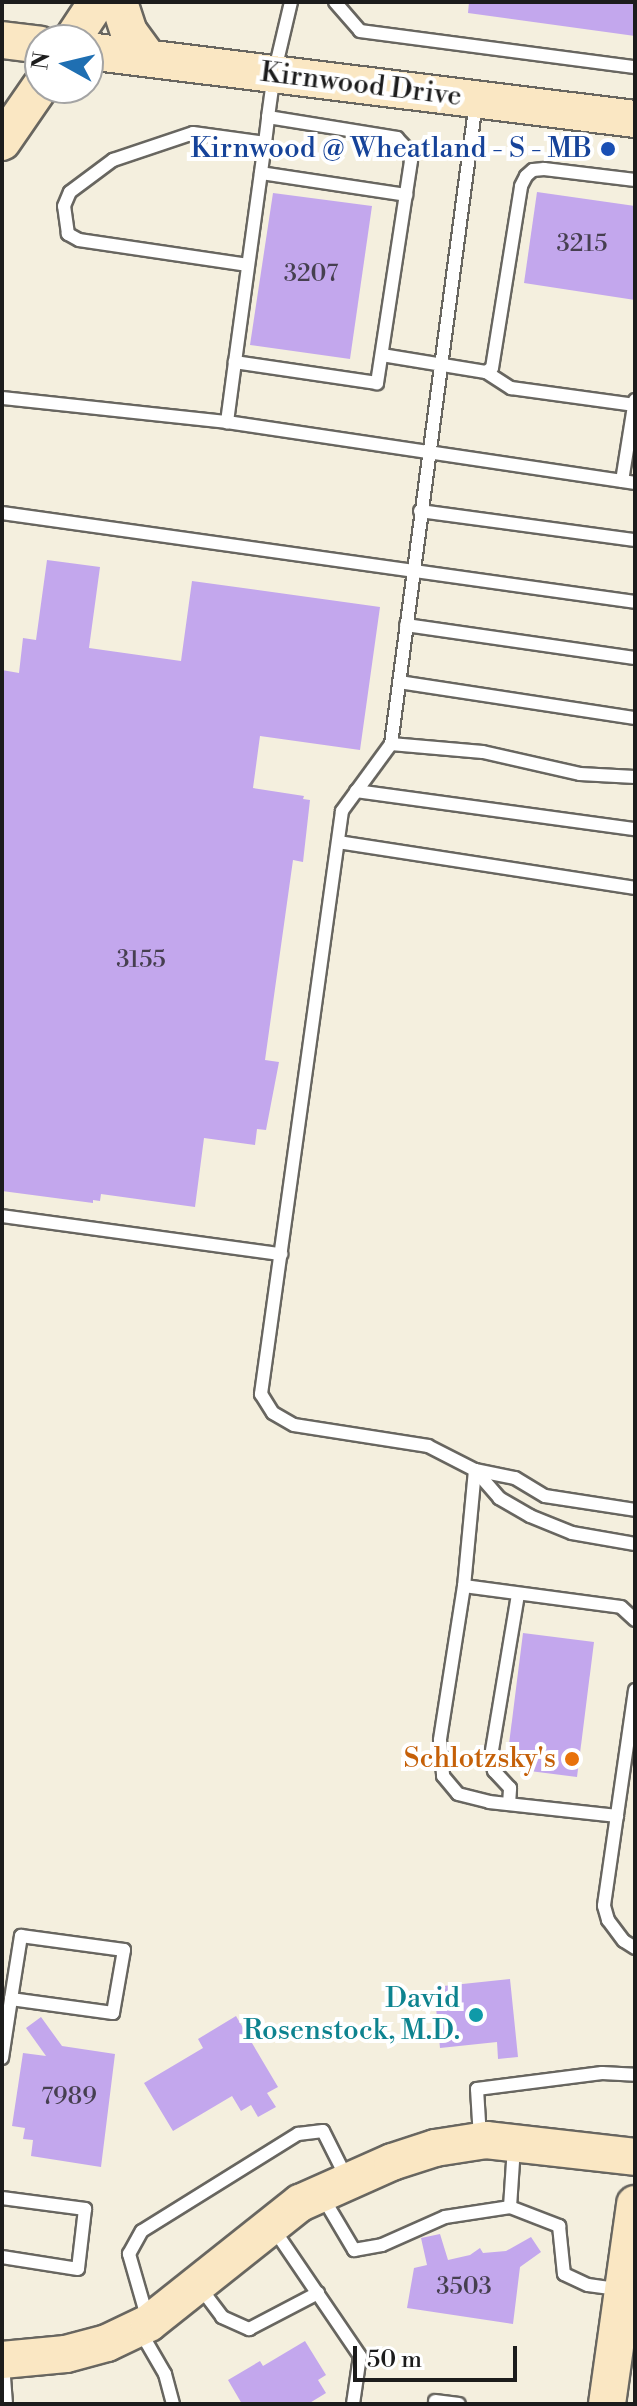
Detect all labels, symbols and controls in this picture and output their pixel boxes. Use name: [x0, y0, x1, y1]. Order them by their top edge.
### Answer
north arrow: [24, 24, 104, 104]
text: N: [27, 50, 56, 71]
street label: Kirnwood Drive: [259, 56, 463, 114]
place label: Kirnwood @ Wheatland - S - MB: [190, 132, 592, 166]
marker: Kirnwood @ Wheatland - S - MB: [599, 140, 617, 158]
house number: 3215: [557, 231, 607, 259]
house number: 3207: [284, 261, 338, 289]
house number: 3155: [116, 947, 166, 975]
place label: Schlotzsky's: [403, 1742, 556, 1776]
marker: Schlotzsky's: [563, 1750, 581, 1768]
place label: David Rosenstock, M.D.: [243, 1982, 460, 2048]
marker: David Rosenstock, M.D.: [467, 2006, 485, 2024]
house number: 7989: [41, 2084, 97, 2112]
house number: 3503: [436, 2274, 492, 2302]
scale bar: [357, 2330, 521, 2380]
text: 50 m: [367, 2345, 422, 2375]

